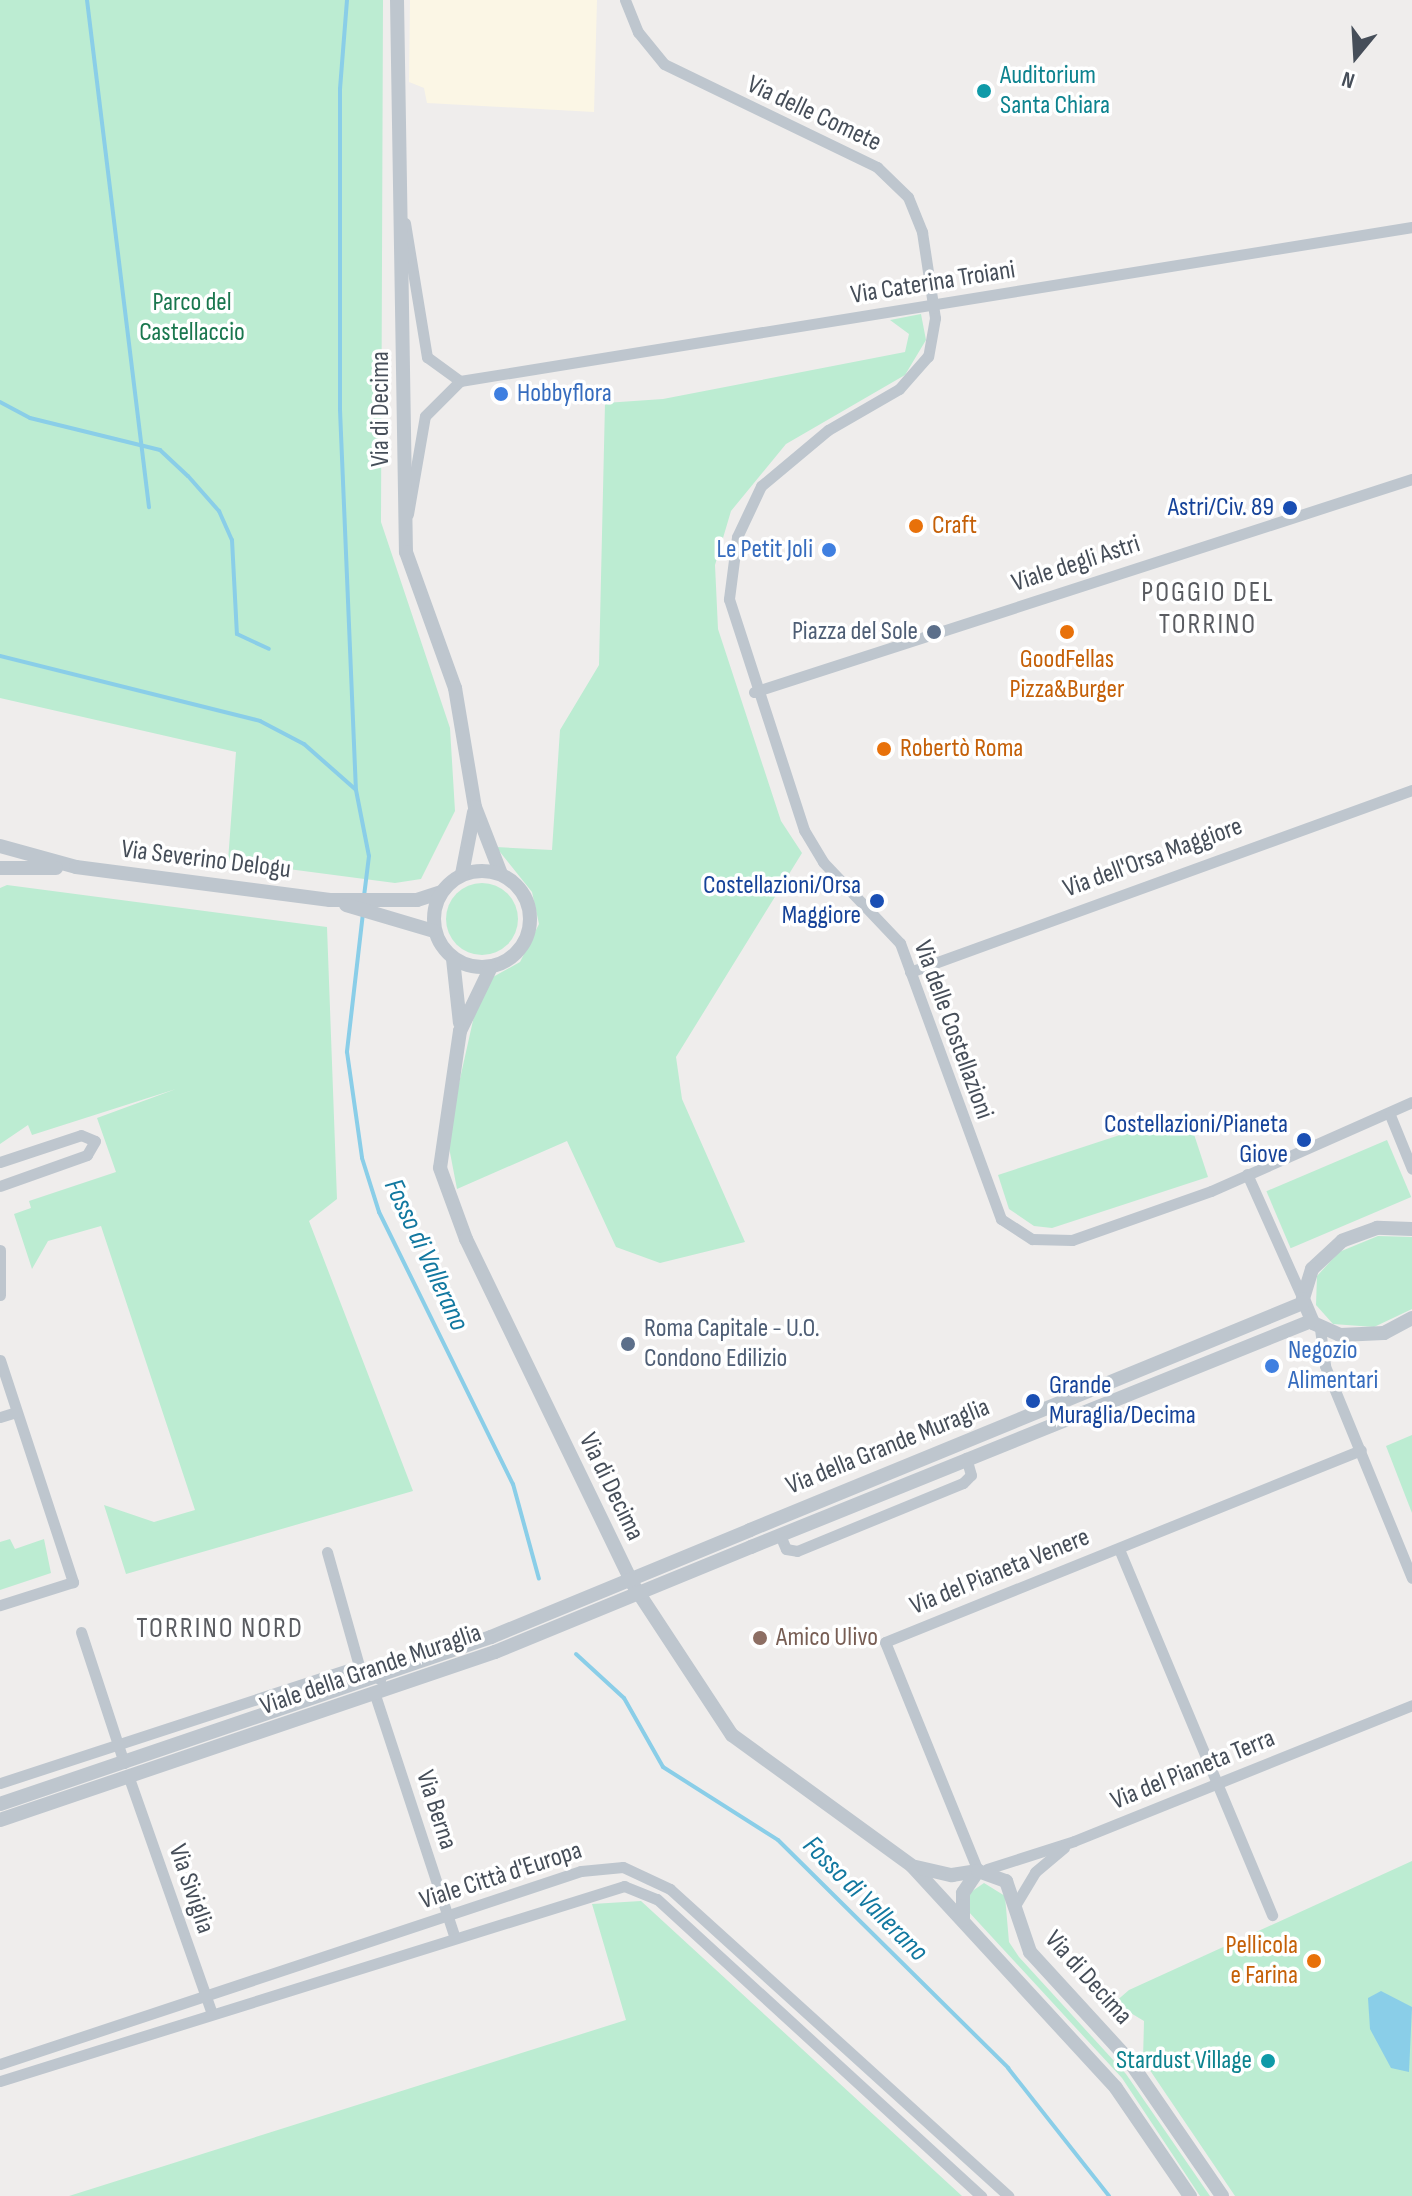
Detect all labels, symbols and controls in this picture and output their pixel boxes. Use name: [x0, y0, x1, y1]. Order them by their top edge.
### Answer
north arrow: [1316, 16, 1396, 96]
place label: Auditorium Santa Chiara: [1000, 60, 1110, 122]
text: N: [1339, 65, 1358, 94]
street label: Via delle Comete: [742, 69, 886, 159]
marker: Auditorium Santa Chiara: [975, 82, 993, 100]
street label: Via Caterina Troiani: [849, 255, 1017, 311]
park label: Parco del Castellaccio: [139, 287, 245, 348]
street label: Via di Decima: [365, 351, 397, 467]
place label: Hobbyflora: [517, 378, 612, 410]
marker: Hobbyflora: [492, 385, 510, 403]
place label: Astri/Civ. 89: [1168, 492, 1274, 524]
marker: Astri/Civ. 89: [1281, 499, 1299, 517]
place label: Craft: [932, 510, 977, 542]
marker: Craft: [907, 517, 925, 535]
street label: Viale degli Astri: [1008, 529, 1144, 599]
place label: Le Petit Joli: [717, 534, 813, 566]
marker: Le Petit Joli: [820, 541, 838, 559]
district label: POGGIO DEL TORRINO: [1141, 576, 1275, 642]
place label: Piazza del Sole: [792, 616, 918, 648]
marker: Piazza del Sole: [925, 623, 943, 641]
marker: GoodFellas Pizza&Burger: [1058, 623, 1076, 641]
place label: GoodFellas Pizza&Burger: [1010, 644, 1124, 706]
place label: Robertò Roma: [900, 733, 1023, 765]
marker: Robertò Roma: [875, 740, 893, 758]
street label: Via dell'Orsa Maggiore: [1059, 811, 1247, 905]
street label: Via Severino Delogu: [119, 834, 293, 886]
place label: Costellazioni/Orsa Maggiore: [703, 870, 861, 932]
marker: Costellazioni/Orsa Maggiore: [868, 892, 886, 910]
street label: Via delle Costellazioni: [906, 937, 1000, 1123]
place label: Costellazioni/Pianeta Giove: [1104, 1109, 1288, 1170]
marker: Costellazioni/Pianeta Giove: [1295, 1131, 1313, 1149]
water label: Fosso di Vallerano: [376, 1174, 476, 1336]
place label: Roma Capitale - U.O. Condono Edilizio: [644, 1313, 820, 1374]
marker: Roma Capitale - U.O. Condono Edilizio: [619, 1335, 637, 1353]
place label: Negozio Alimentari: [1288, 1335, 1378, 1396]
marker: Negozio Alimentari: [1263, 1357, 1281, 1375]
place label: Grande Muraglia/Decima: [1049, 1370, 1196, 1432]
street label: Via della Grande Muraglia: [782, 1392, 994, 1502]
marker: Grande Muraglia/Decima: [1024, 1392, 1042, 1410]
street label: Via di Decima: [572, 1428, 650, 1546]
street label: Via del Pianeta Venere: [906, 1522, 1094, 1622]
district label: TORRINO NORD: [136, 1612, 304, 1646]
street label: Viale della Grande Muraglia: [256, 1618, 486, 1722]
place label: Amico Ulivo: [776, 1622, 878, 1654]
marker: Amico Ulivo: [751, 1629, 769, 1647]
street label: Via del Pianeta Terra: [1106, 1723, 1280, 1817]
street label: Via Berna: [409, 1767, 463, 1853]
water label: Fosso di Vallerano: [795, 1829, 935, 1969]
street label: Viale Città d'Europa: [416, 1835, 586, 1917]
street label: Via Siviglia: [161, 1840, 221, 1938]
street label: Via di Decima: [1038, 1925, 1138, 2031]
place label: Pellicola e Farina: [1226, 1930, 1298, 1992]
marker: Pellicola e Farina: [1305, 1952, 1323, 1970]
place label: Stardust Village: [1116, 2045, 1252, 2077]
marker: Stardust Village: [1259, 2052, 1277, 2070]

